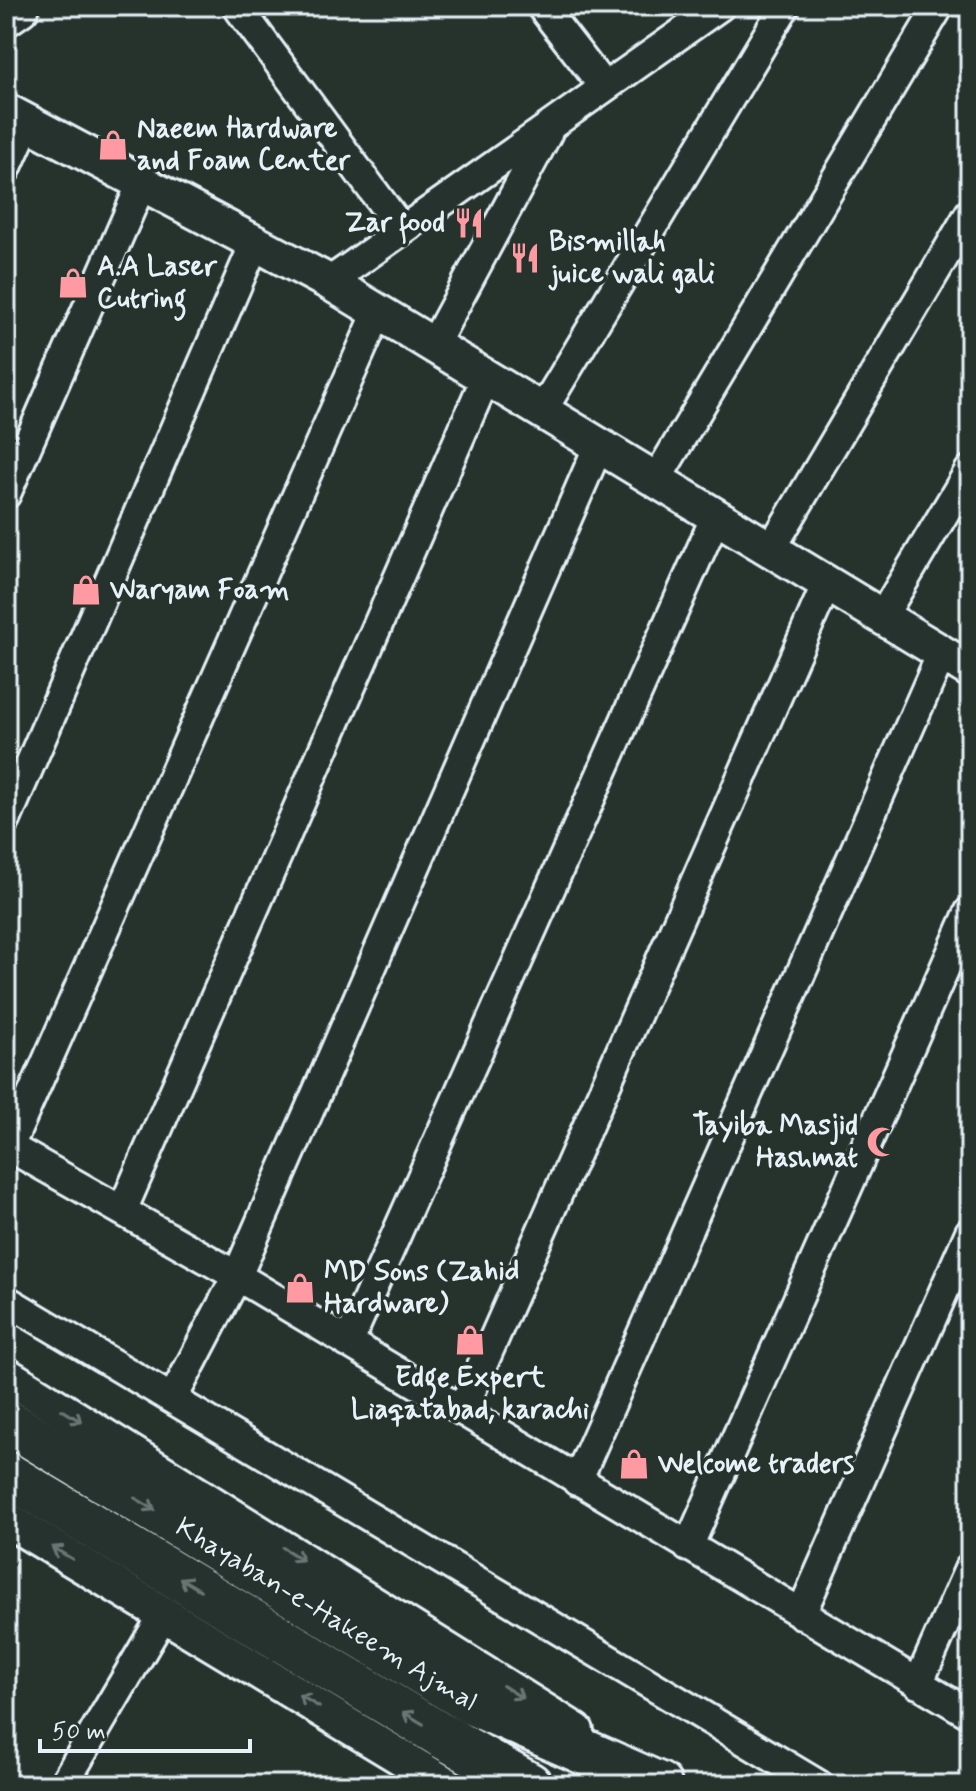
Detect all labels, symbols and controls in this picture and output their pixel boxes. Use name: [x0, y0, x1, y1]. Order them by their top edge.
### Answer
place label: Naeem Hardware and Foam Center: [137, 111, 351, 180]
shop icon: Naeem Hardware and Foam Center: [96, 128, 130, 162]
place label: Zar food: [345, 205, 445, 245]
restaurant icon: Zar food: [452, 206, 486, 240]
place label: Bismillah juice wali gali: [548, 224, 715, 294]
restaurant icon: Bismillah juice wali gali: [508, 241, 542, 275]
place label: A.A Laser Cutring: [97, 249, 218, 321]
shop icon: A.A Laser Cutring: [56, 266, 90, 300]
place label: Waryam Foam: [110, 572, 289, 609]
shop icon: Waryam Foam: [69, 573, 103, 607]
place label: Tayiba Masjid Hashmat: [692, 1108, 859, 1177]
mosque icon: Tayiba Masjid Hashmat: [865, 1125, 899, 1159]
place label: MD Sons (Zahid Hardware): [324, 1254, 519, 1323]
shop icon: MD Sons (Zahid Hardware): [283, 1271, 317, 1305]
shop icon: Edge Expert Liaqatabad, karachi: [453, 1323, 487, 1357]
place label: Edge Expert Liaqatabad, karachi: [351, 1360, 589, 1429]
one-way arrow: [60, 1409, 83, 1425]
place label: Welcome traders: [658, 1446, 854, 1483]
shop icon: Welcome traders: [617, 1447, 651, 1481]
one-way arrow: [133, 1497, 156, 1513]
street label: Khayaban-e-Hakeem Ajmal: [168, 1509, 482, 1721]
one-way arrow: [51, 1544, 74, 1560]
one-way arrow: [281, 1546, 303, 1563]
one-way arrow: [179, 1576, 202, 1592]
one-way arrow: [501, 1684, 524, 1700]
one-way arrow: [298, 1693, 321, 1709]
scale bar: [40, 1703, 250, 1753]
one-way arrow: [402, 1710, 425, 1726]
text: 50 m: [52, 1717, 106, 1748]

